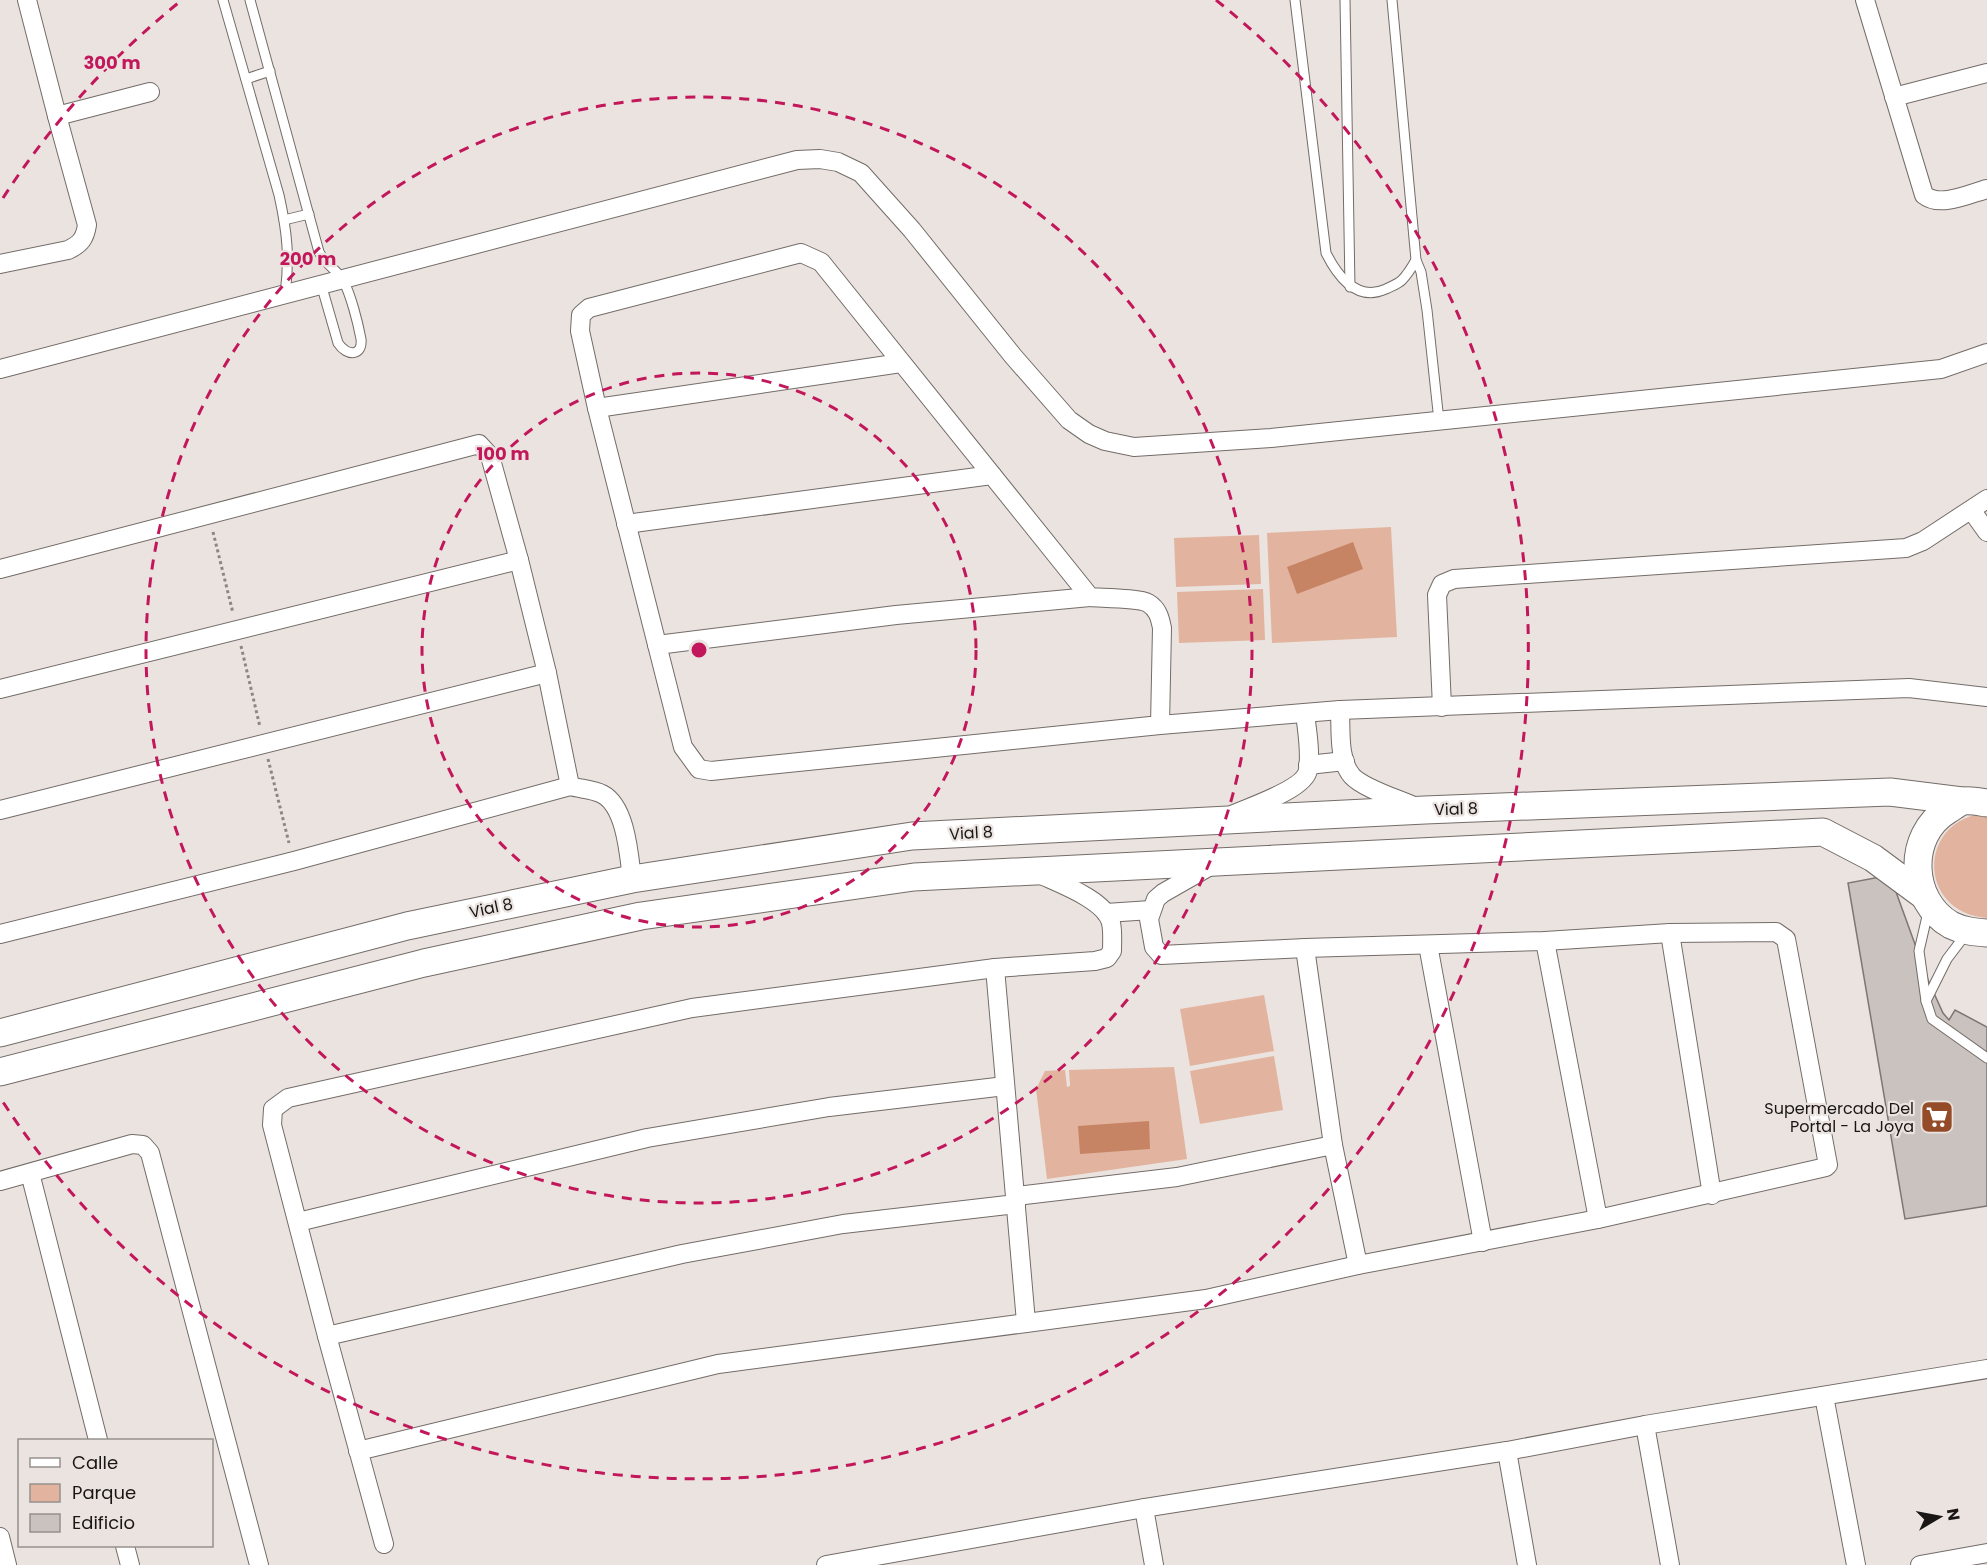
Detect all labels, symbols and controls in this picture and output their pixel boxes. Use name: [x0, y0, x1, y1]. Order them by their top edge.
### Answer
text: 300 m: [83, 50, 141, 75]
text: 200 m: [280, 246, 336, 271]
text: 100 m: [476, 441, 530, 466]
centre of rings: [689, 640, 709, 660]
street label: Vial 8: [1434, 797, 1478, 821]
street label: Vial 8: [948, 820, 994, 846]
street label: Vial 8: [467, 892, 515, 924]
place label: Supermercado Del Portal - La Joya: [1764, 1097, 1914, 1138]
supermarket icon: Supermercado Del Portal - La Joya: [1919, 1099, 1955, 1135]
legend: [18, 1439, 213, 1547]
text: Calle: [72, 1450, 118, 1475]
text: Parque: [72, 1480, 136, 1505]
north arrow: [1909, 1487, 1969, 1547]
text: N: [1941, 1507, 1966, 1522]
text: Edificio: [72, 1510, 135, 1535]

